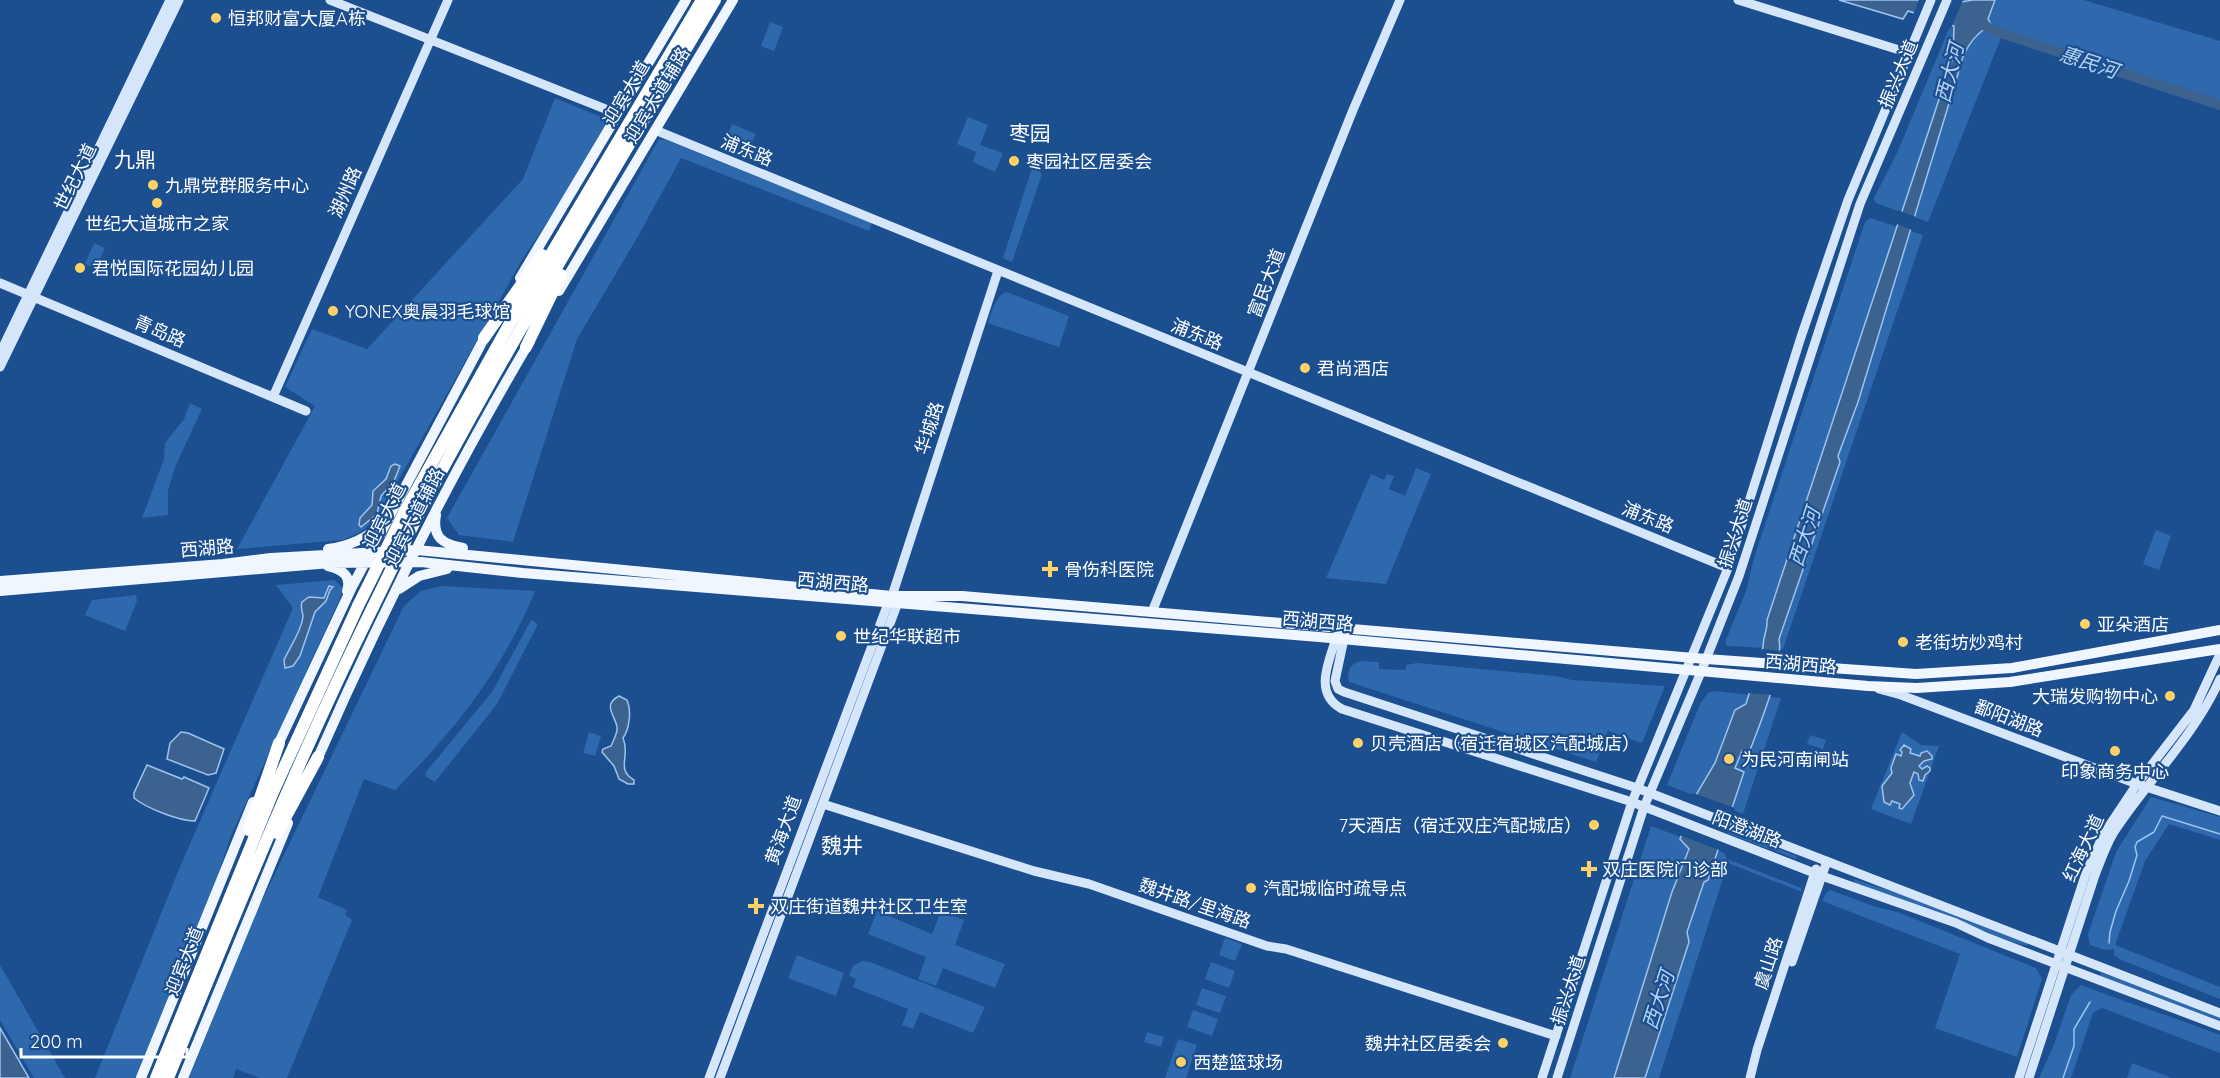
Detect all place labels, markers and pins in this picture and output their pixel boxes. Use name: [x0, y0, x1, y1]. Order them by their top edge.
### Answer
place label: 恒邦财富大厦A栋: [228, 7, 366, 30]
marker: 恒邦财富大厦A栋: [209, 11, 223, 25]
place label: 枣园社区居委会: [1026, 150, 1152, 173]
marker: 枣园社区居委会: [1007, 154, 1021, 168]
place label: 九鼎党群服务中心: [165, 174, 309, 197]
marker: 九鼎党群服务中心: [146, 178, 160, 192]
marker: 世纪大道城市之家: [150, 196, 164, 210]
place label: 世纪大道城市之家: [85, 212, 229, 235]
place label: 君悦国际花园幼儿园: [92, 257, 254, 280]
marker: 君悦国际花园幼儿园: [73, 261, 87, 275]
place label: YONEX奥晨羽毛球馆: [345, 300, 511, 323]
marker: YONEX奥晨羽毛球馆: [326, 304, 340, 318]
place label: 君尚酒店: [1317, 357, 1389, 380]
marker: 君尚酒店: [1298, 361, 1312, 375]
place label: 骨伤科医院: [1064, 558, 1154, 581]
marker: 骨伤科医院: [1041, 560, 1059, 578]
place label: 亚朵酒店: [2097, 613, 2169, 636]
marker: 亚朵酒店: [2078, 617, 2092, 631]
place label: 世纪华联超市: [853, 625, 961, 648]
marker: 世纪华联超市: [834, 629, 848, 643]
place label: 老街坊炒鸡村: [1915, 631, 2023, 654]
marker: 老街坊炒鸡村: [1896, 635, 1910, 649]
place label: 大瑞发购物中心: [2032, 685, 2158, 708]
marker: 大瑞发购物中心: [2163, 689, 2177, 703]
place label: 贝壳酒店（宿迁宿城区汽配城店）: [1370, 732, 1640, 755]
marker: 贝壳酒店（宿迁宿城区汽配城店）: [1351, 736, 1365, 750]
marker: 印象商务中心: [2108, 744, 2122, 758]
place label: 为民河南闸站: [1741, 748, 1849, 771]
marker: 为民河南闸站: [1722, 752, 1736, 766]
place label: 印象商务中心: [2061, 760, 2169, 783]
place label: 7天酒店（宿迁双庄汽配城店）: [1339, 814, 1582, 837]
marker: 7天酒店（宿迁双庄汽配城店）: [1587, 818, 1601, 832]
place label: 双庄医院门诊部: [1602, 858, 1728, 881]
marker: 双庄医院门诊部: [1580, 860, 1598, 878]
place label: 汽配城临时疏导点: [1263, 877, 1407, 900]
marker: 汽配城临时疏导点: [1244, 881, 1258, 895]
place label: 双庄街道魏井社区卫生室: [770, 895, 968, 918]
marker: 双庄街道魏井社区卫生室: [747, 897, 765, 915]
place label: 魏井社区居委会: [1365, 1032, 1491, 1055]
marker: 魏井社区居委会: [1496, 1036, 1510, 1050]
place label: 西楚篮球场: [1193, 1051, 1283, 1074]
marker: 西楚篮球场: [1174, 1055, 1188, 1069]

